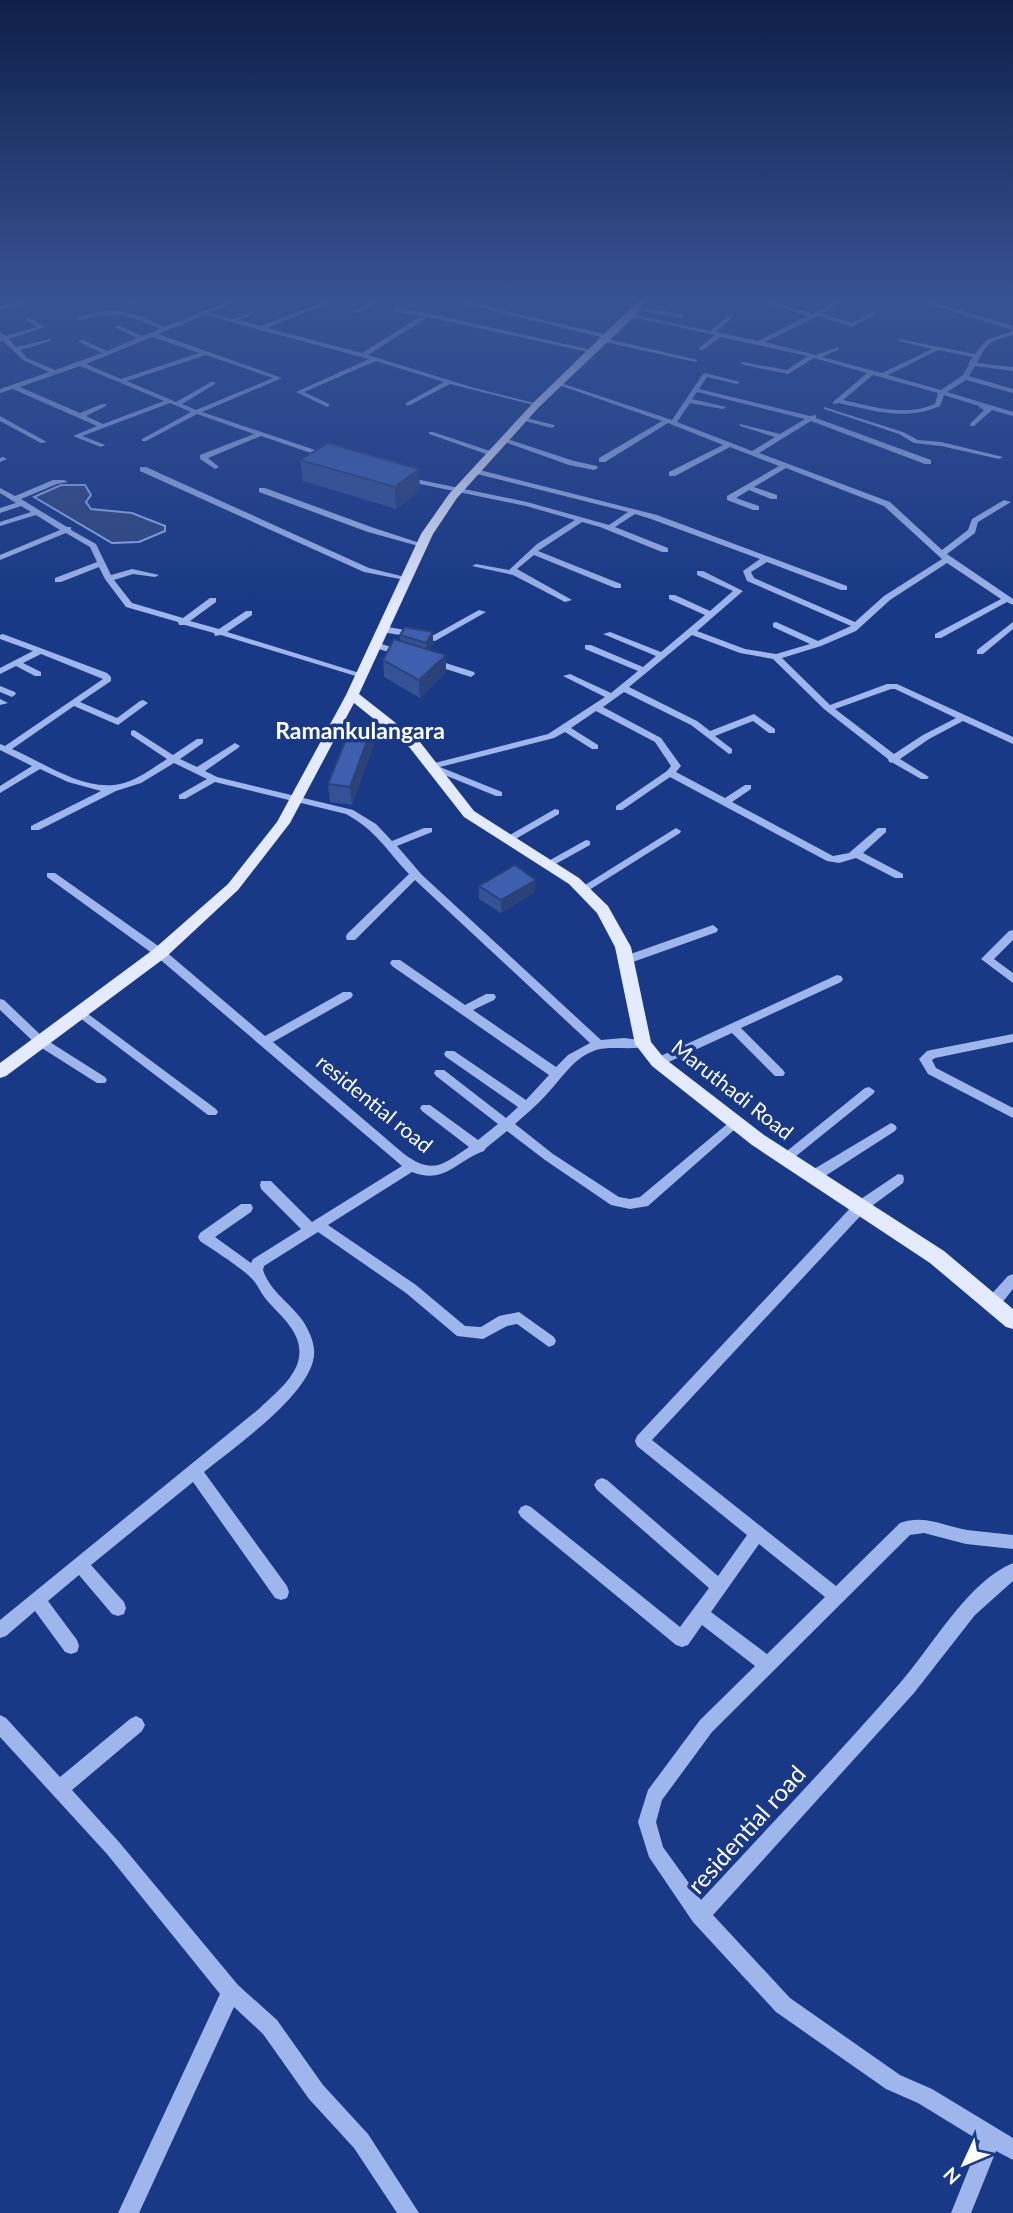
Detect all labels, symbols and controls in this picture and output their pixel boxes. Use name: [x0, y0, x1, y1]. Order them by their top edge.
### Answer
district label: Ramankulangara: [275, 716, 445, 744]
street label: Maruthadi Road: [667, 1034, 799, 1144]
street label: residential road: [312, 1049, 438, 1157]
street label: residential road: [681, 1759, 811, 1899]
north arrow: [929, 2129, 999, 2199]
text: N: [938, 2163, 965, 2189]

